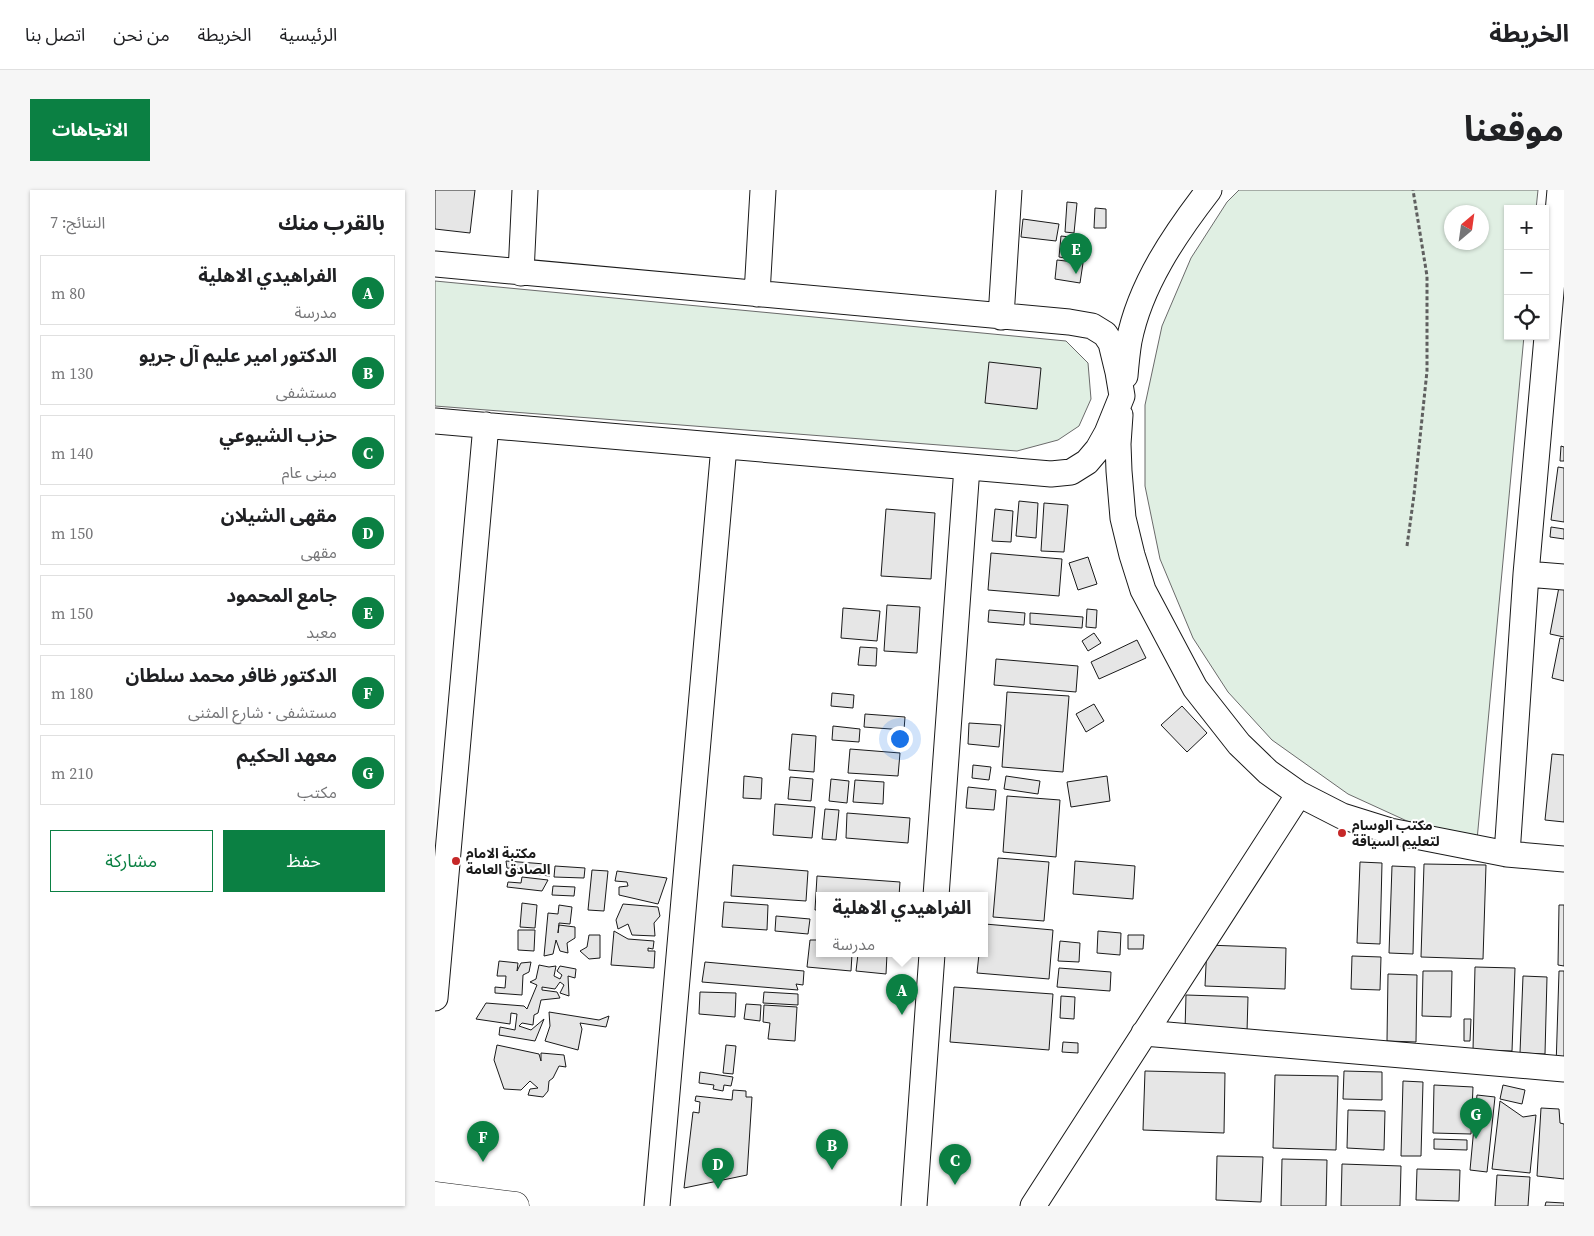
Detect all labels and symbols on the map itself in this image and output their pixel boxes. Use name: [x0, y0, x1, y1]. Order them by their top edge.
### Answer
north arrow: [1444, 205, 1489, 250]
pin: E: [1060, 233, 1092, 274]
your location: [887, 726, 913, 752]
place label: مكتب الوسام لتعليم السياقة: [1352, 815, 1440, 852]
marker: مكتب الوسام لتعليم السياقة: [1336, 827, 1348, 839]
place label: مكتبة الامام الصادق العامة: [466, 843, 551, 879]
marker: مكتبة الامام الصادق العامة: [450, 855, 462, 867]
pin: A: [886, 974, 918, 1015]
pin: G: [1460, 1098, 1492, 1139]
pin: F: [467, 1121, 499, 1162]
pin: B: [816, 1129, 848, 1170]
pin: C: [939, 1144, 971, 1185]
pin: D: [702, 1148, 734, 1189]

